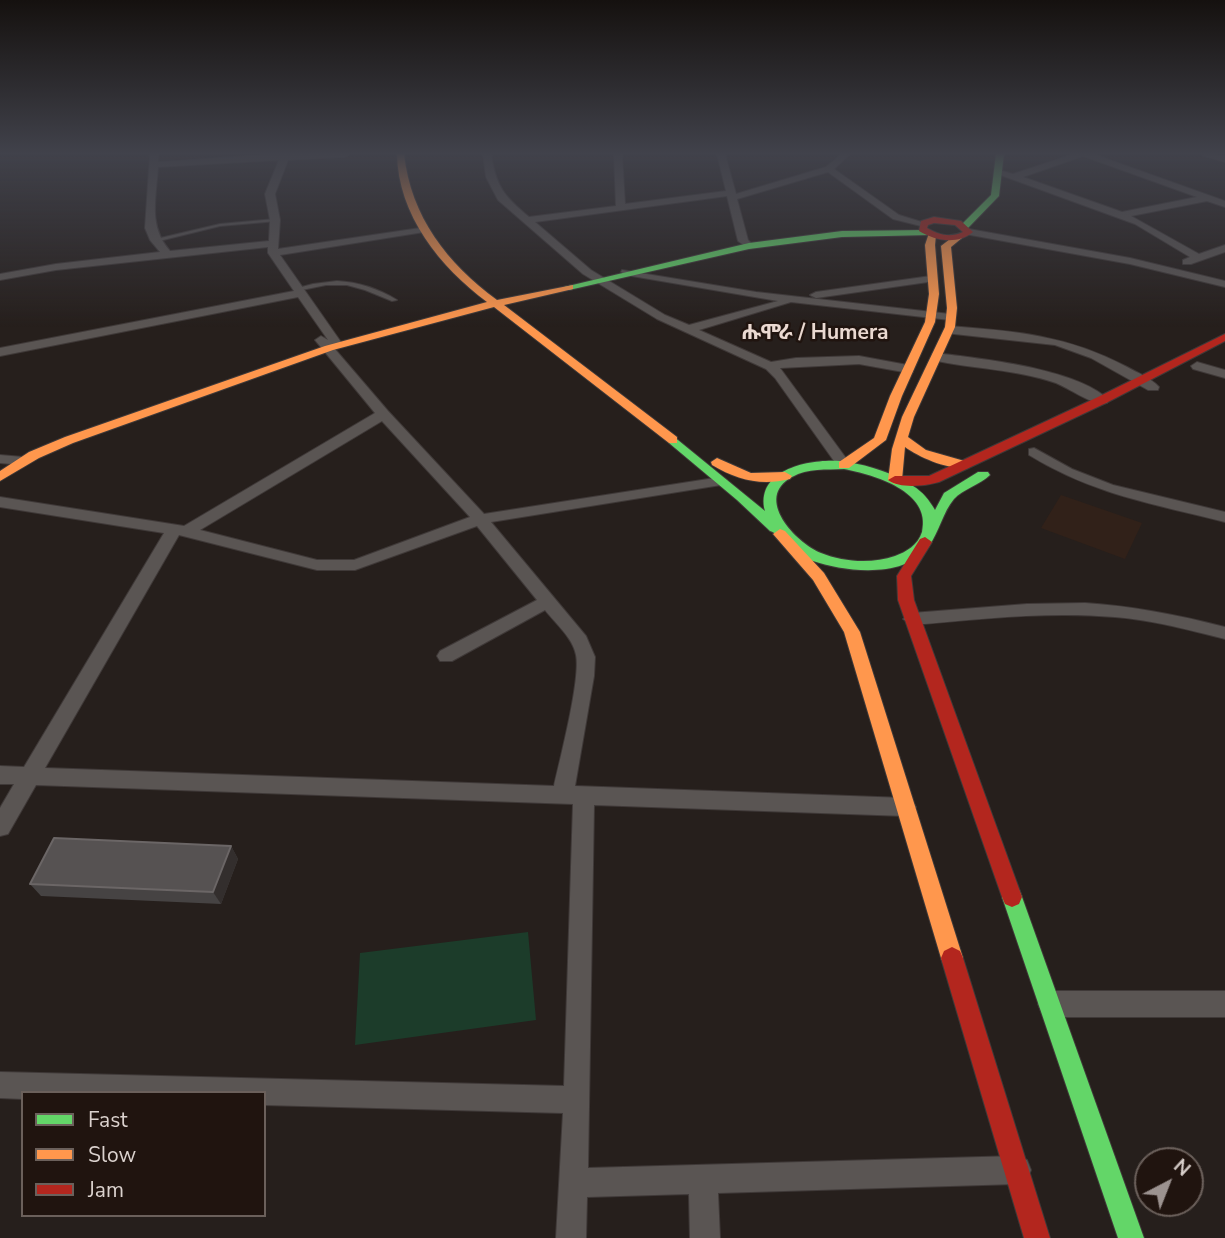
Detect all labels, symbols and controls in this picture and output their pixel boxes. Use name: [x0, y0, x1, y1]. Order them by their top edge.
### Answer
district label: ሑሞራ / Humera: [741, 321, 889, 347]
legend: [21, 1091, 266, 1217]
text: Fast: [88, 1106, 128, 1134]
text: Slow: [88, 1141, 136, 1169]
north arrow: [1134, 1147, 1204, 1217]
text: N: [1168, 1153, 1196, 1182]
text: Jam: [88, 1176, 124, 1204]

